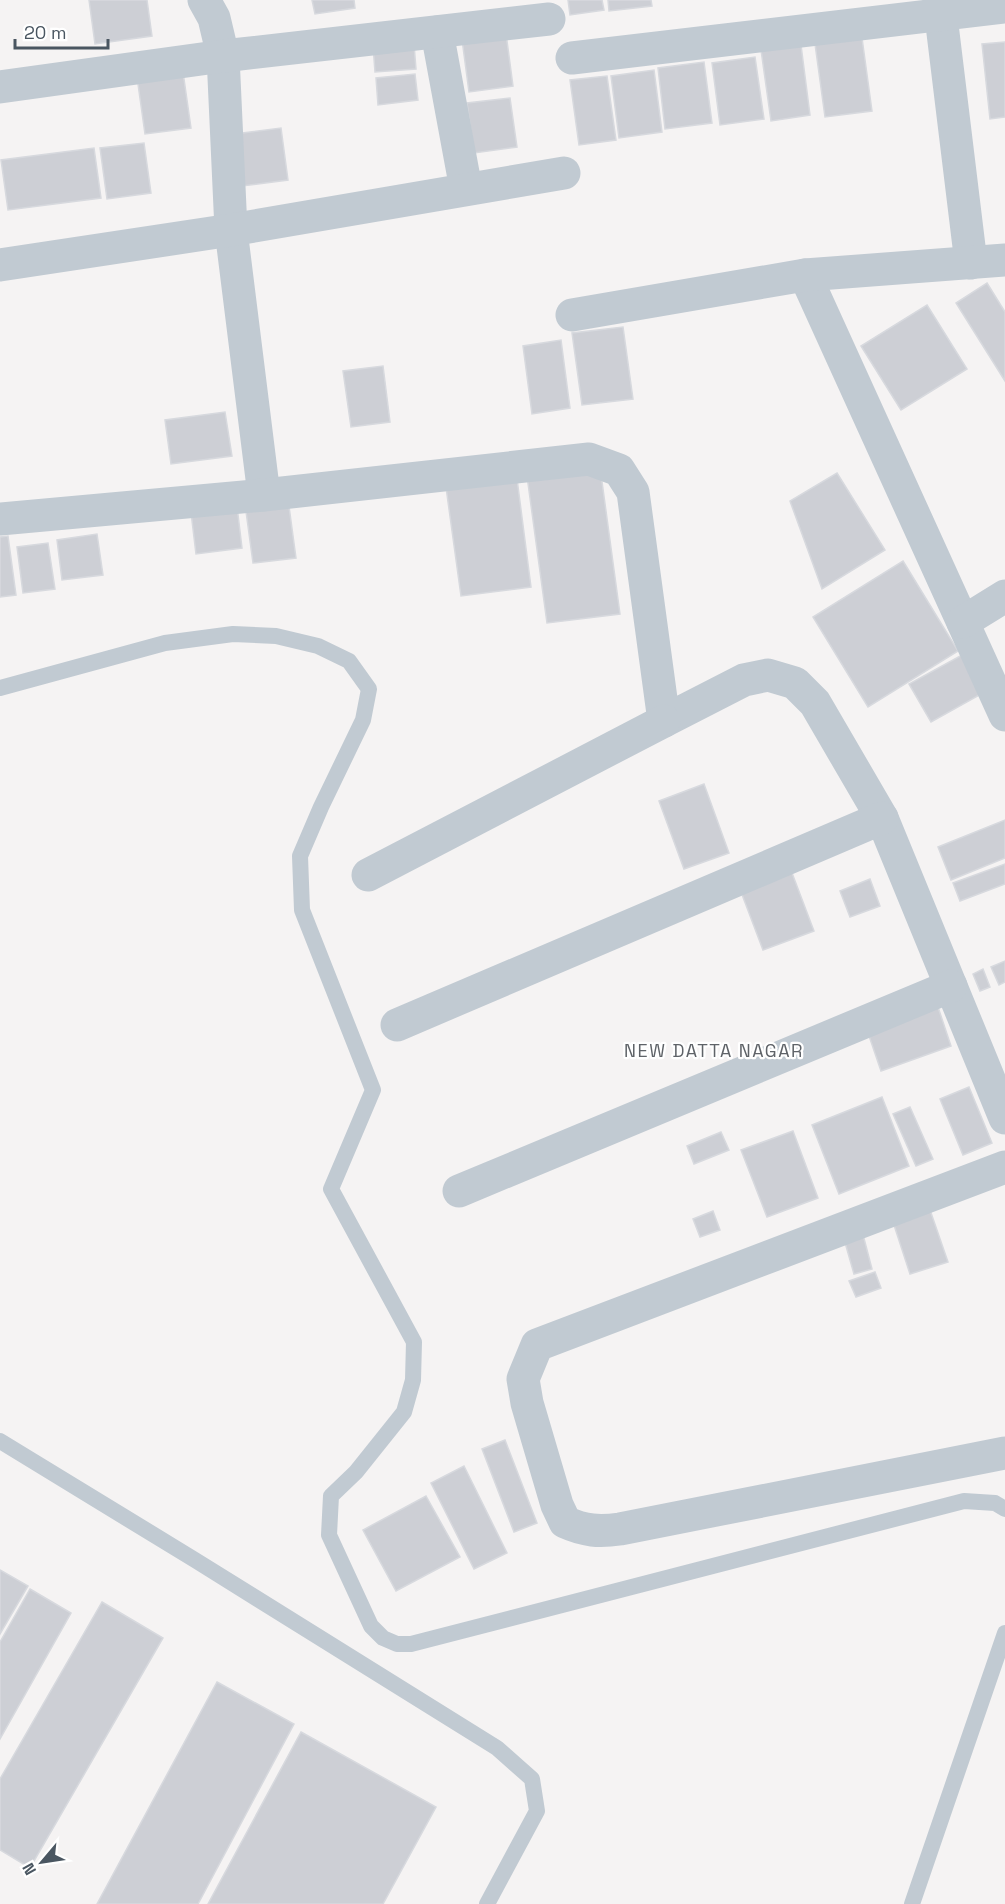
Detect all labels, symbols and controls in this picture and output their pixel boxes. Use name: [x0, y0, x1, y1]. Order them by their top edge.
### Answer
scale bar: [15, 12, 108, 50]
text: 20 m: [24, 21, 67, 44]
district label: NEW DATTA NAGAR: [624, 1039, 804, 1062]
north arrow: [12, 1832, 72, 1892]
text: N: [18, 1859, 41, 1879]

